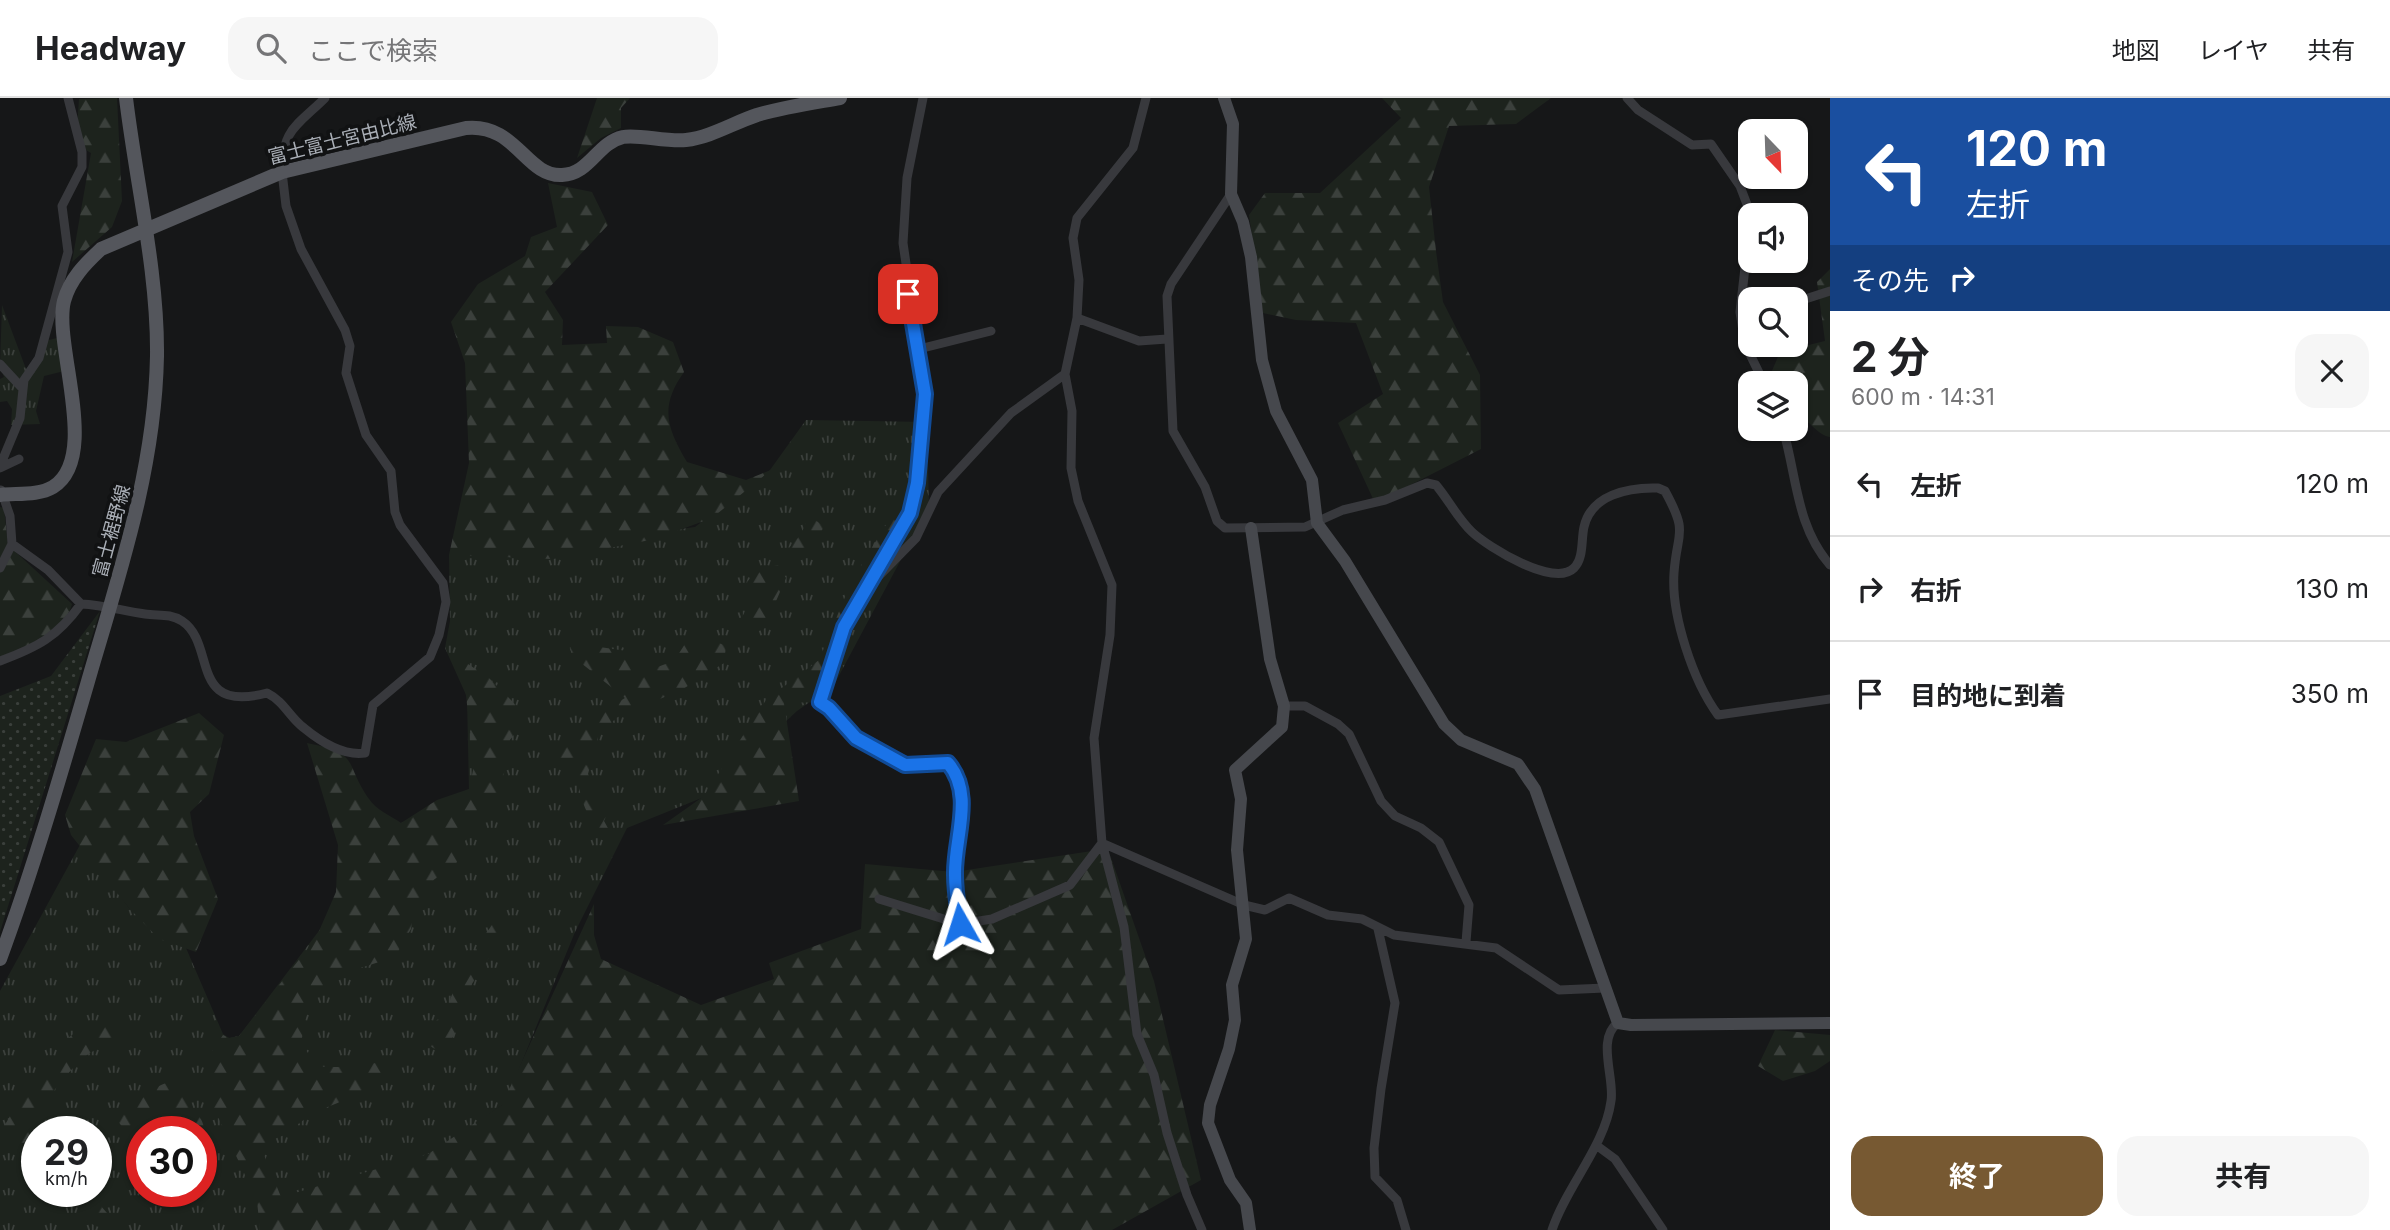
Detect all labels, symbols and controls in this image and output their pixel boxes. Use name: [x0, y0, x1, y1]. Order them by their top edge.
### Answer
search box: [228, 17, 718, 80]
text: Headway: [35, 28, 186, 68]
icon: search: [252, 29, 290, 67]
text: ここで検索: [308, 35, 438, 66]
text: 地図: [2112, 36, 2160, 65]
text: レイヤ: [2198, 36, 2269, 65]
text: 共有: [2307, 36, 2355, 65]
street label: 富士富士宮由比線: [266, 110, 419, 169]
north arrow: [1738, 119, 1808, 189]
map controls: [1738, 119, 1808, 441]
text: 120 m: [1966, 119, 2107, 178]
icon: left: [1851, 126, 1942, 217]
text: 左折: [1966, 185, 2030, 224]
button: sound: [1738, 203, 1808, 273]
icon: right: [1943, 259, 1981, 297]
pin: [878, 264, 938, 324]
text: その先: [1851, 265, 1929, 296]
icon: arrive: [889, 275, 927, 313]
button: search: [1738, 287, 1808, 357]
text: 2 分: [1851, 331, 1929, 382]
button: close: [2295, 334, 2369, 408]
button: layers: [1738, 371, 1808, 441]
text: 600 m · 14:31: [1851, 383, 1995, 411]
icon: left: [1851, 465, 1889, 503]
text: 120 m: [2296, 468, 2369, 499]
text: 左折: [1910, 470, 1962, 501]
street label: 富士裾野線: [88, 482, 135, 580]
icon: right: [1851, 570, 1889, 608]
text: 130 m: [2296, 573, 2369, 604]
text: 右折: [1910, 575, 1962, 606]
icon: arrive: [1851, 675, 1889, 713]
text: 350 m: [2291, 678, 2369, 709]
text: 目的地に到着: [1910, 680, 2066, 711]
position arrow: [923, 887, 997, 961]
speed limit sign: 30: [126, 1116, 217, 1207]
text: 29: [44, 1131, 89, 1173]
button: 終了: [1851, 1136, 2103, 1216]
button: 共有: [2117, 1136, 2369, 1216]
text: km/h: [45, 1168, 88, 1189]

